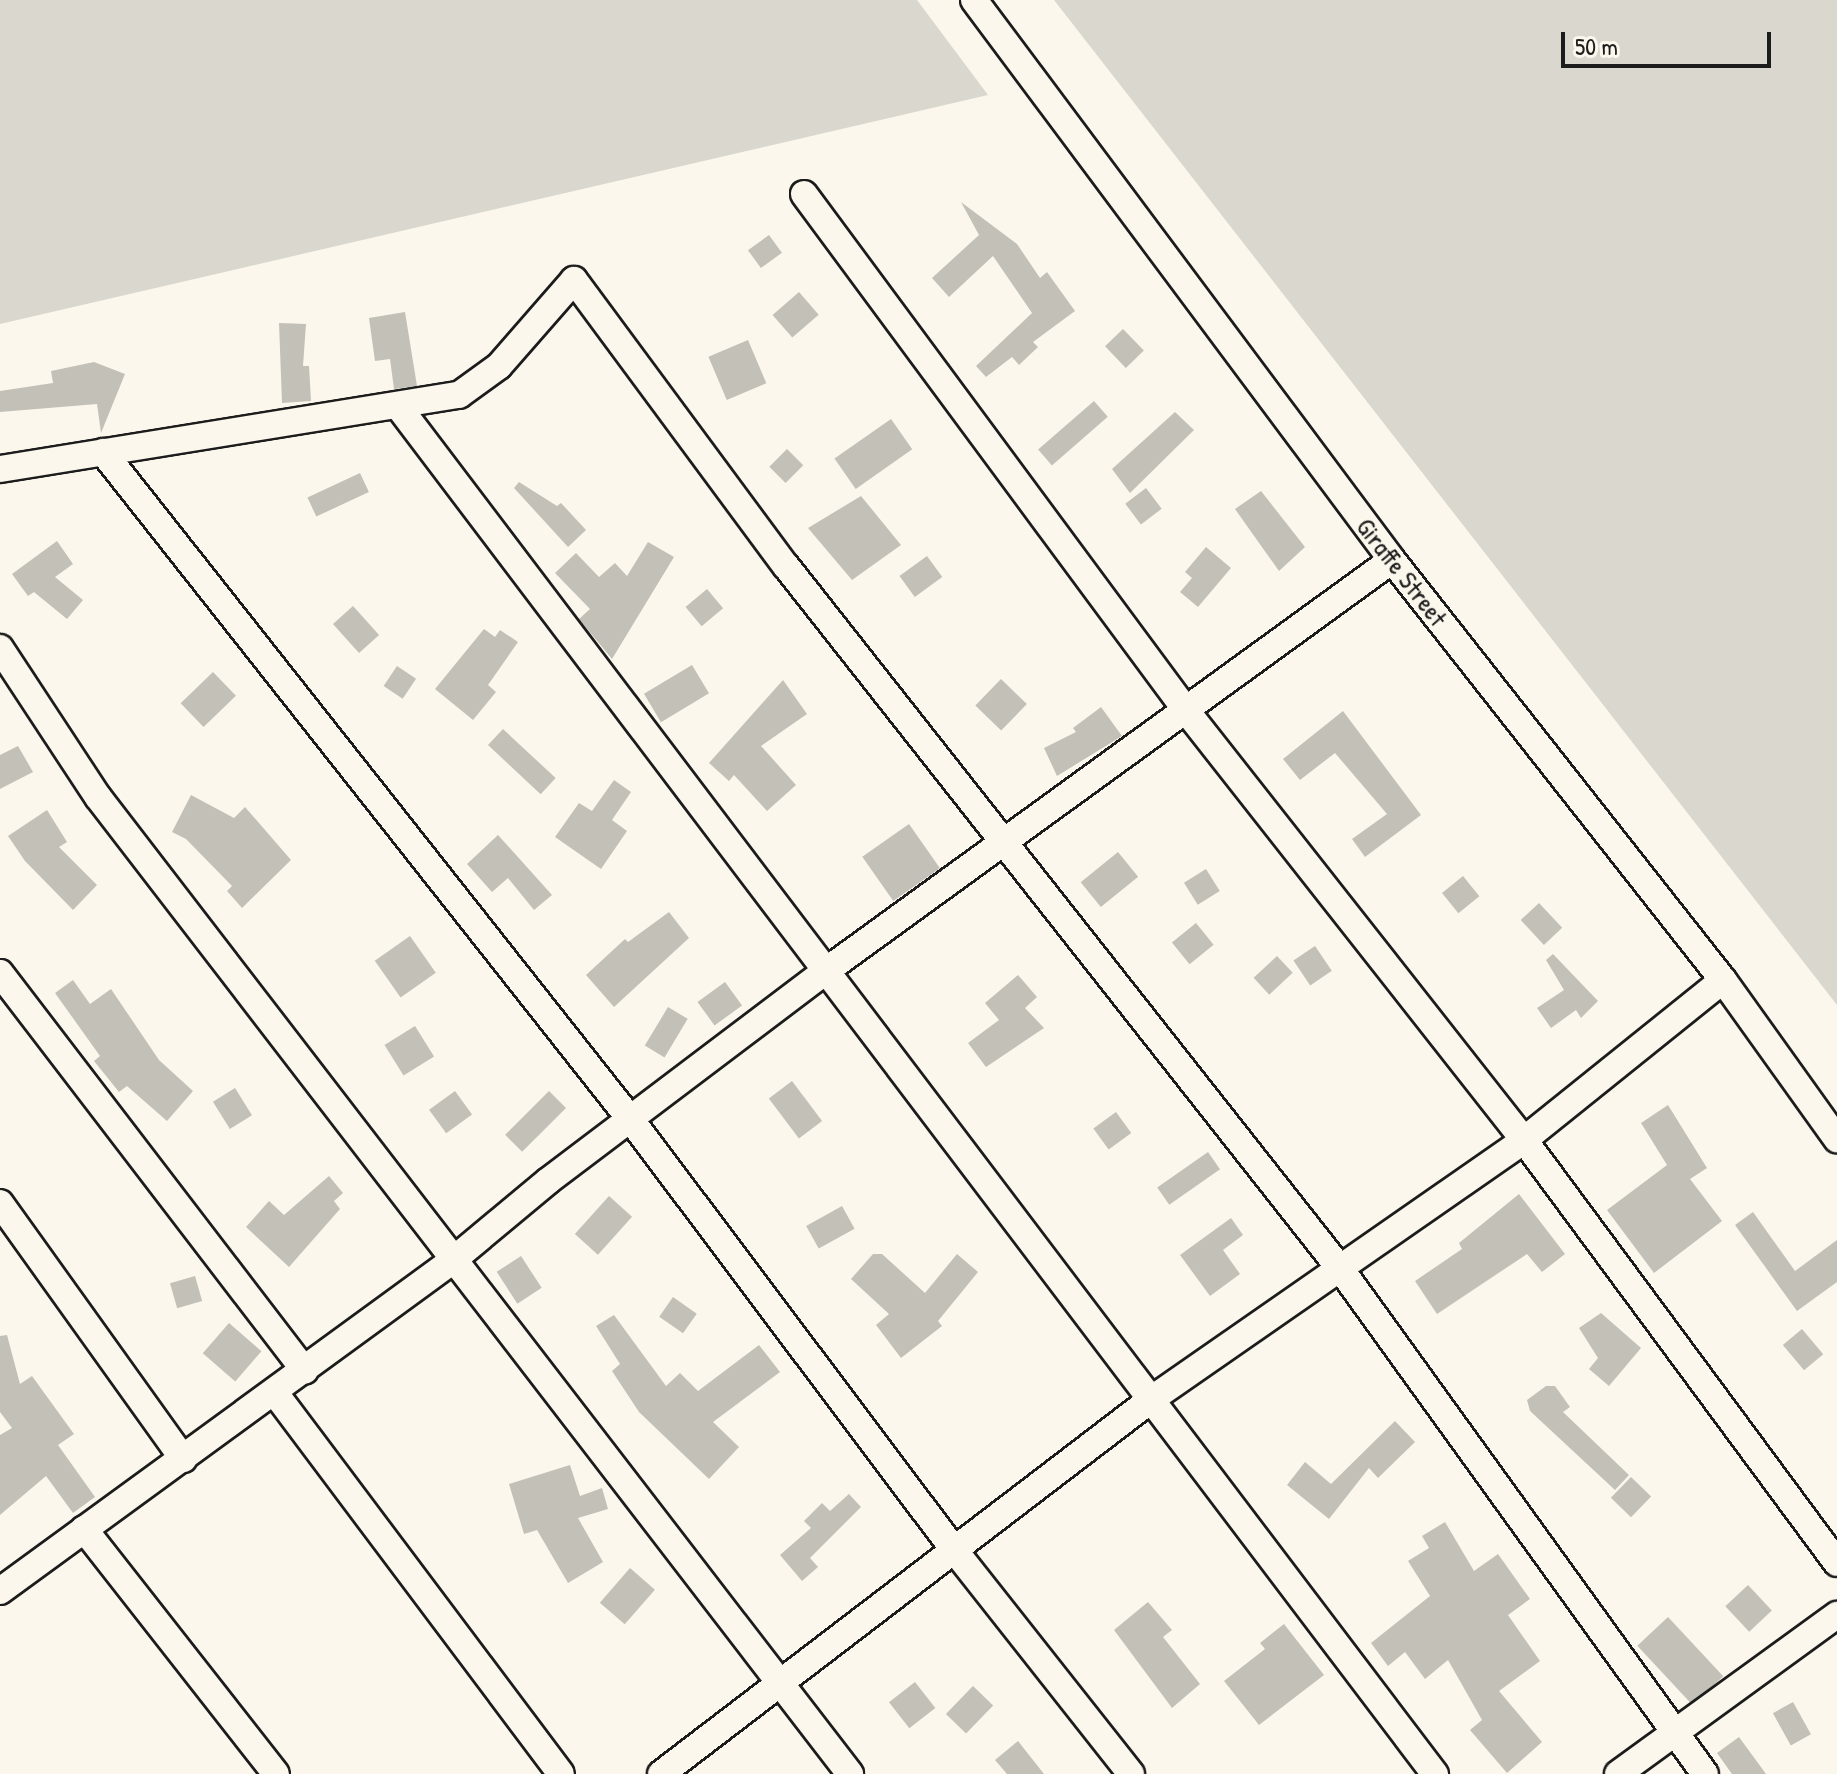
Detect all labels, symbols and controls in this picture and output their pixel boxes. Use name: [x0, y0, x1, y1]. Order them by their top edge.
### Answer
scale bar: [1565, 16, 1775, 66]
text: 50 m: [1575, 30, 1618, 62]
street label: Giraffe Street: [1350, 512, 1454, 632]

